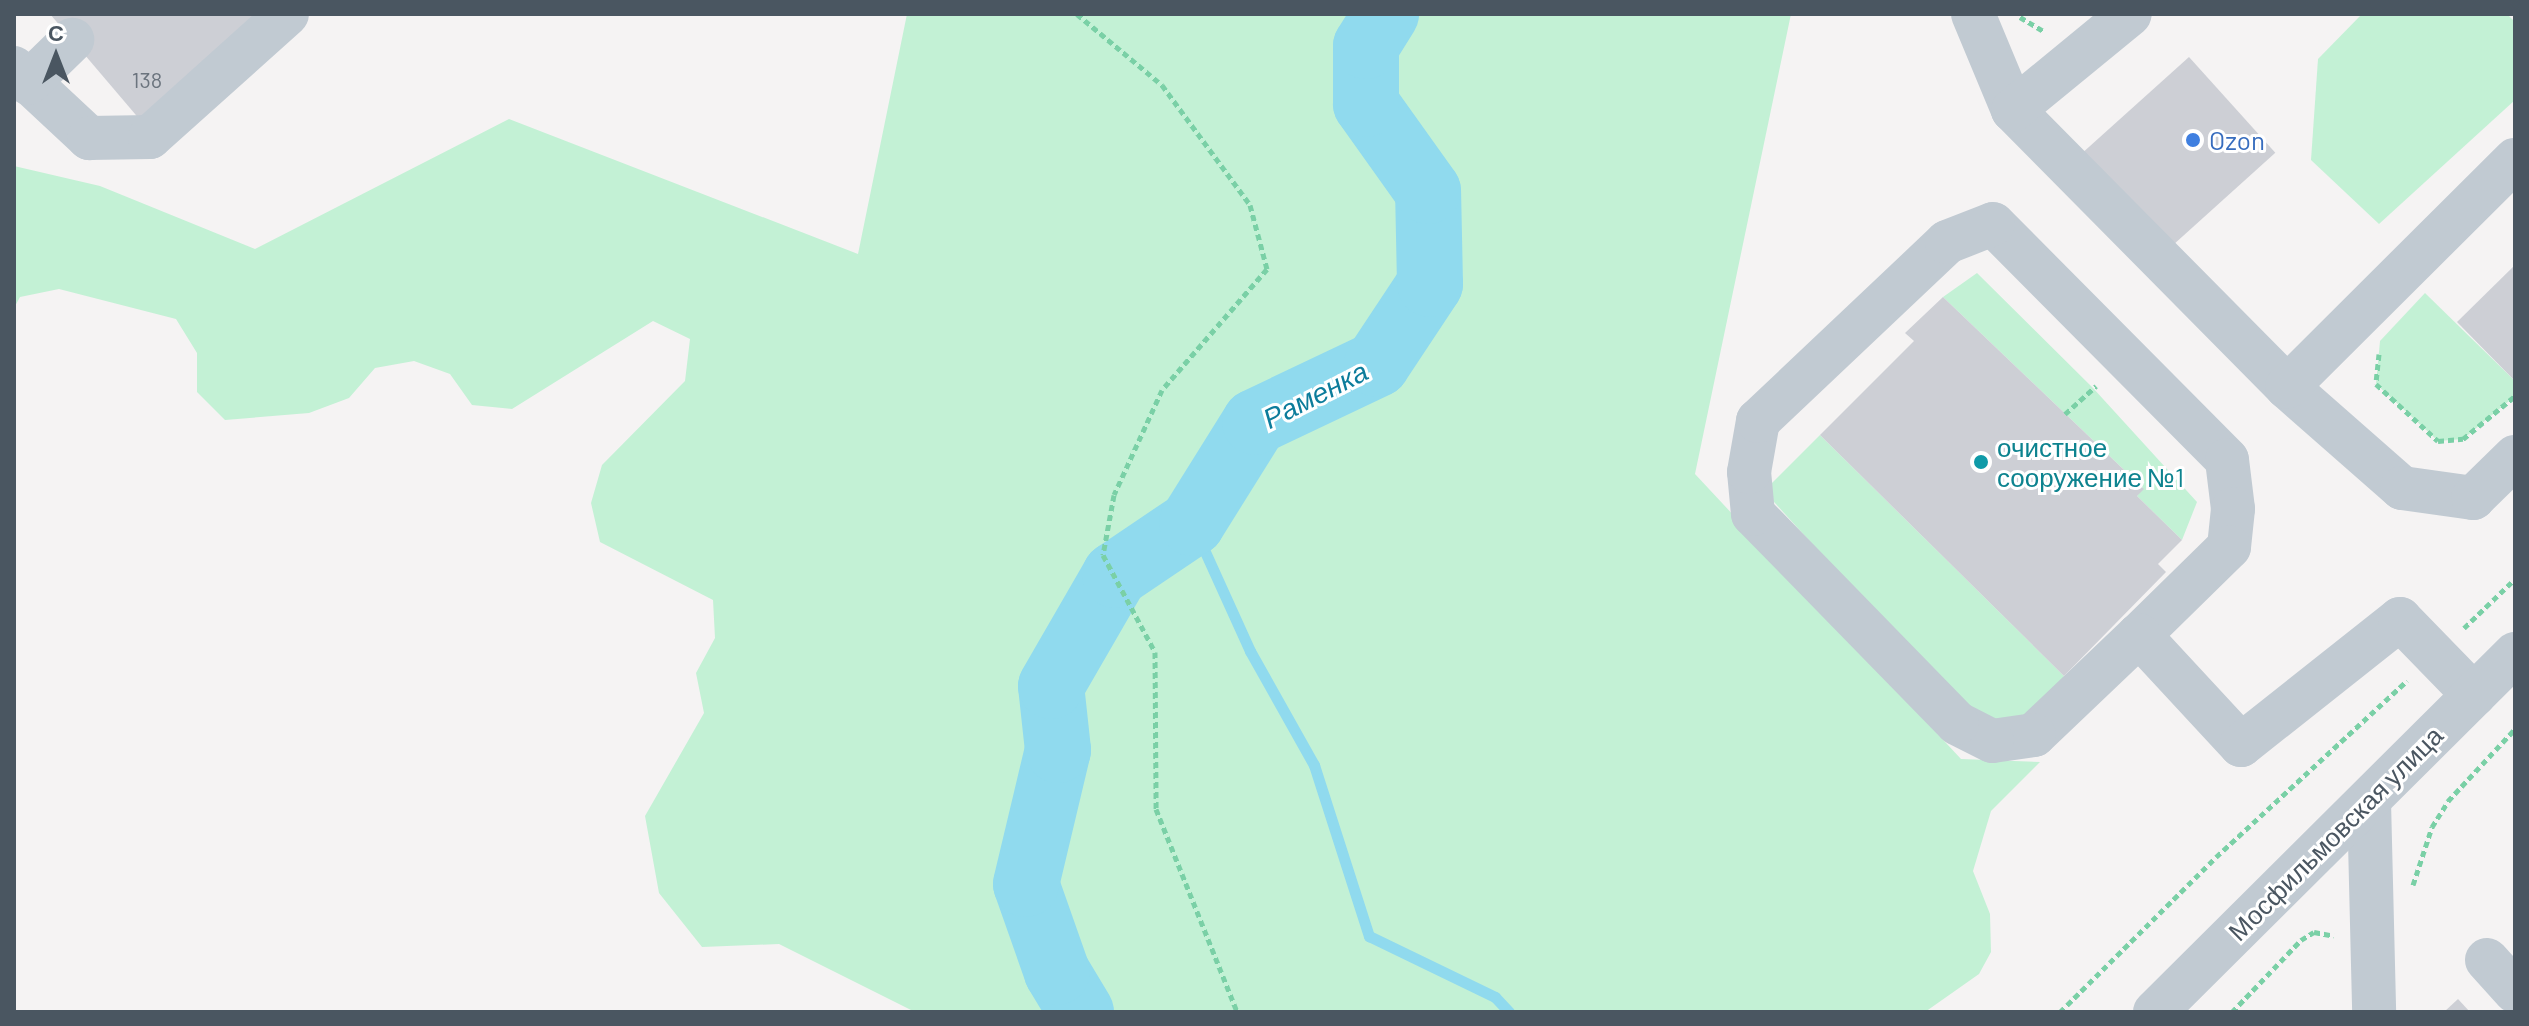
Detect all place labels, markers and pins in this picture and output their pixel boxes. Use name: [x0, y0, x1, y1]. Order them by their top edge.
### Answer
place label: Ozon: [2209, 124, 2265, 156]
marker: Ozon: [2184, 131, 2202, 149]
place label: очистное сооружение №1: [1997, 431, 2184, 492]
marker: очистное сооружение №1: [1972, 453, 1990, 471]

